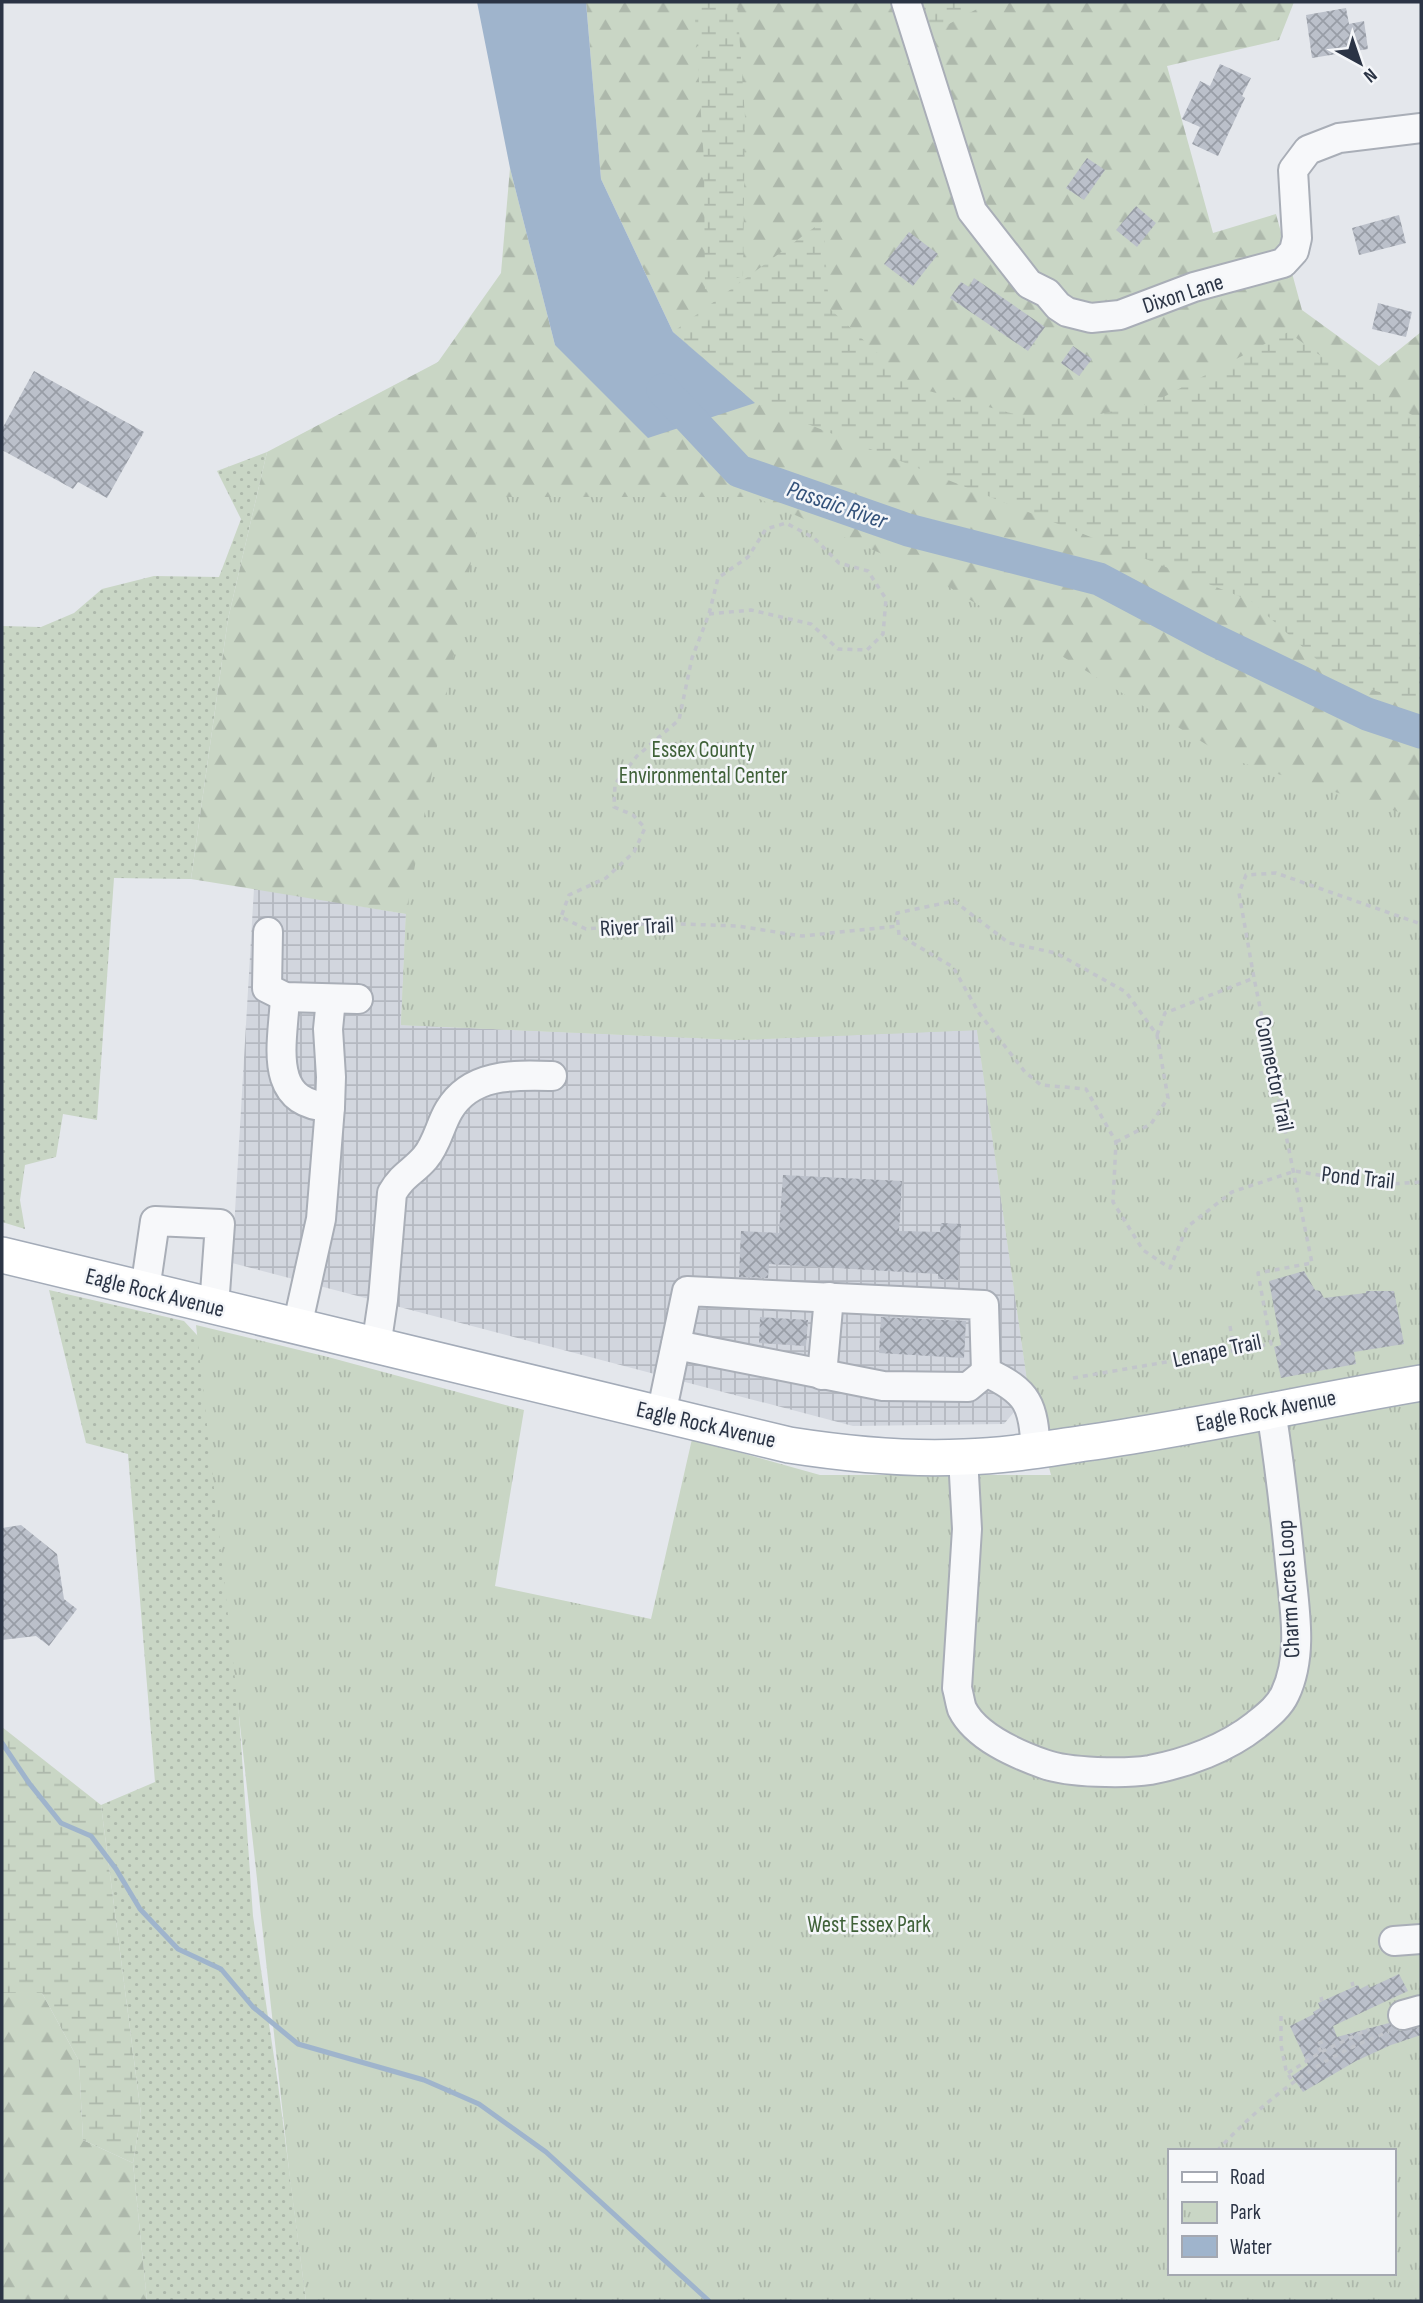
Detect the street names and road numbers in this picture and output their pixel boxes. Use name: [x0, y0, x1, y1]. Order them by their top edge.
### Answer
street label: Dixon Lane: [1139, 268, 1227, 320]
street label: River Trail: [599, 911, 675, 943]
street label: Connector Trail: [1248, 1014, 1300, 1134]
street label: Pond Trail: [1320, 1160, 1396, 1196]
street label: Eagle Rock Avenue: [83, 1262, 227, 1324]
street label: Lenape Trail: [1170, 1328, 1264, 1374]
street label: Eagle Rock Avenue: [1194, 1384, 1338, 1438]
street label: Eagle Rock Avenue: [634, 1395, 778, 1455]
street label: Charm Acres Loop: [1271, 1519, 1307, 1659]

